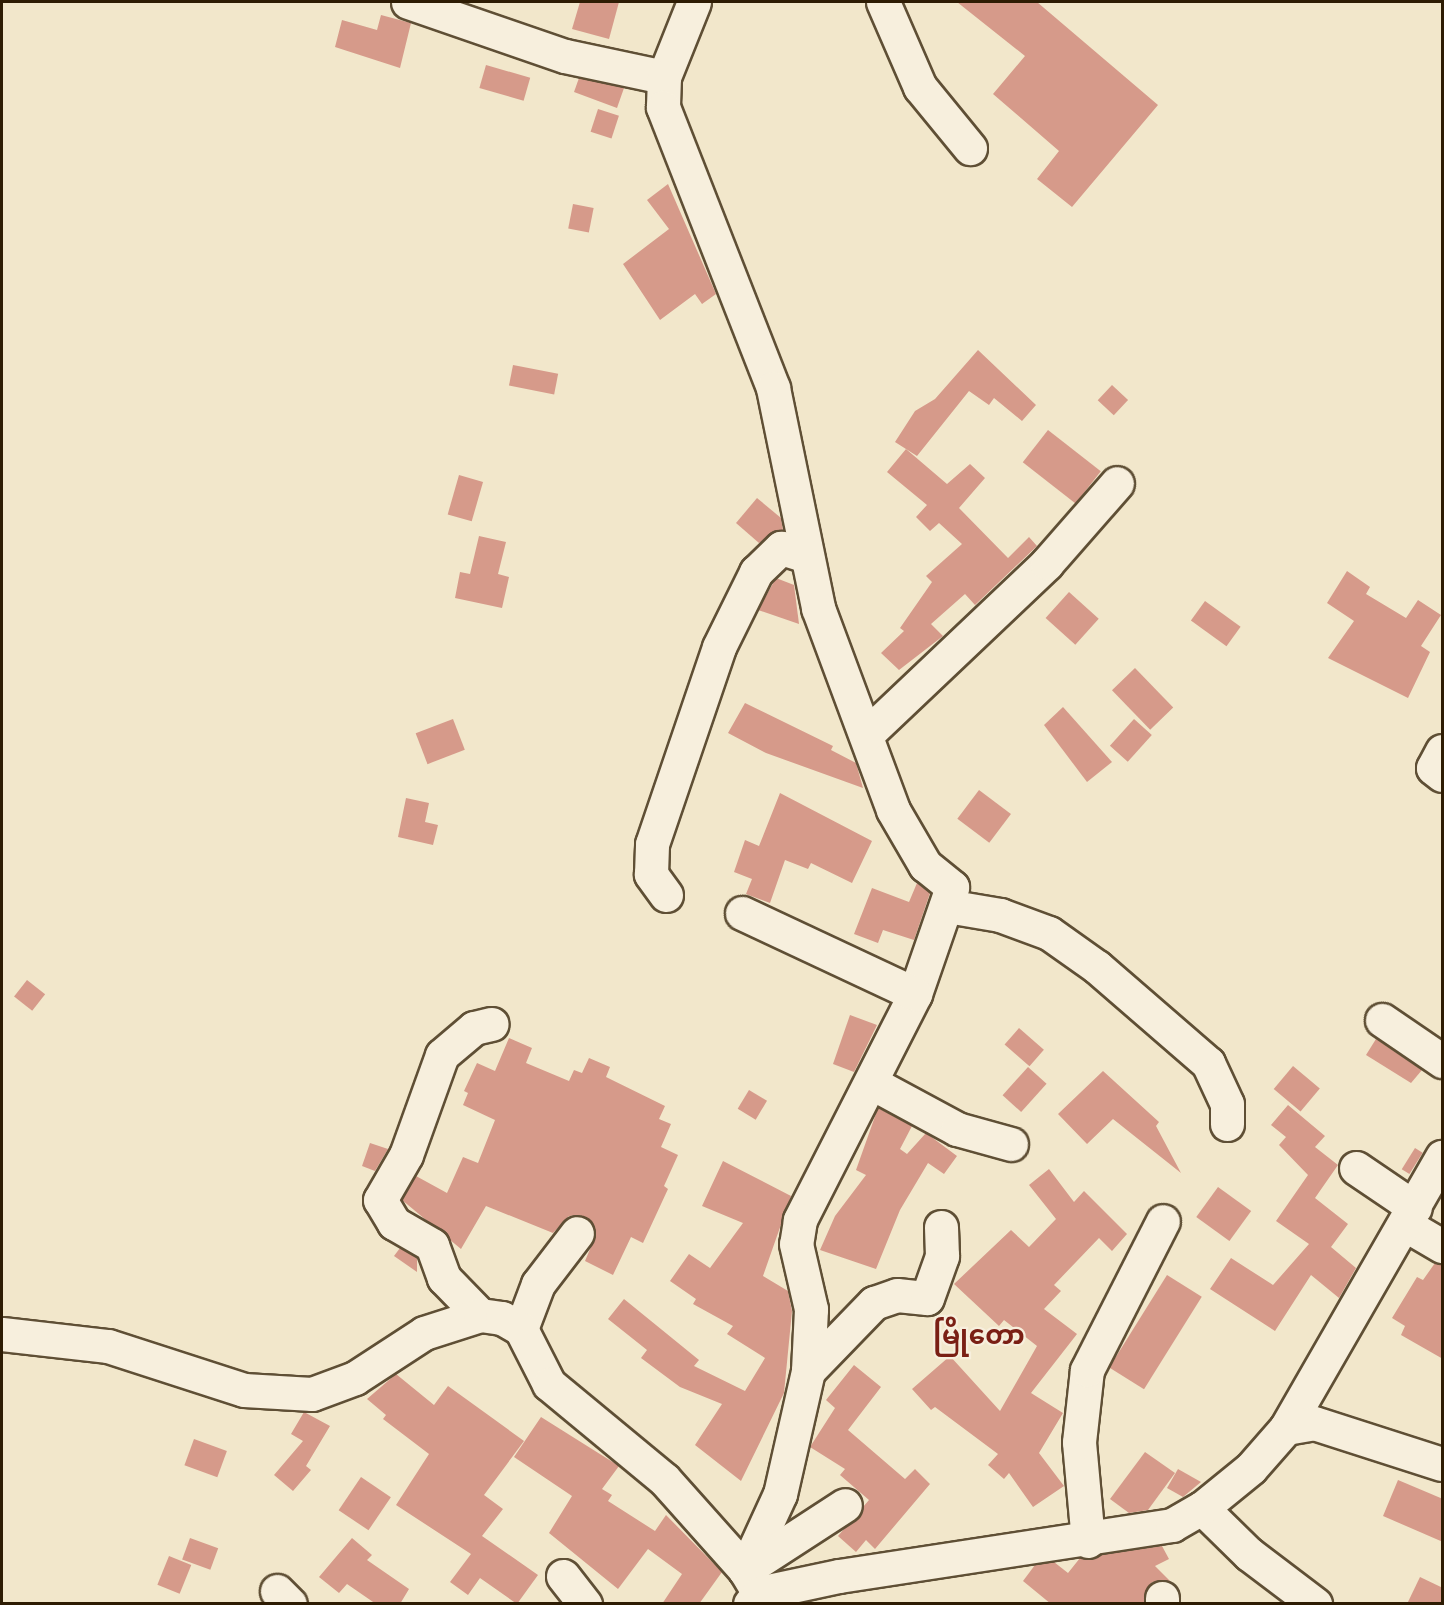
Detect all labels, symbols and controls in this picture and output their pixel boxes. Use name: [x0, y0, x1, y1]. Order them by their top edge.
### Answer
district label: မြိုတော: [933, 1322, 1025, 1354]

